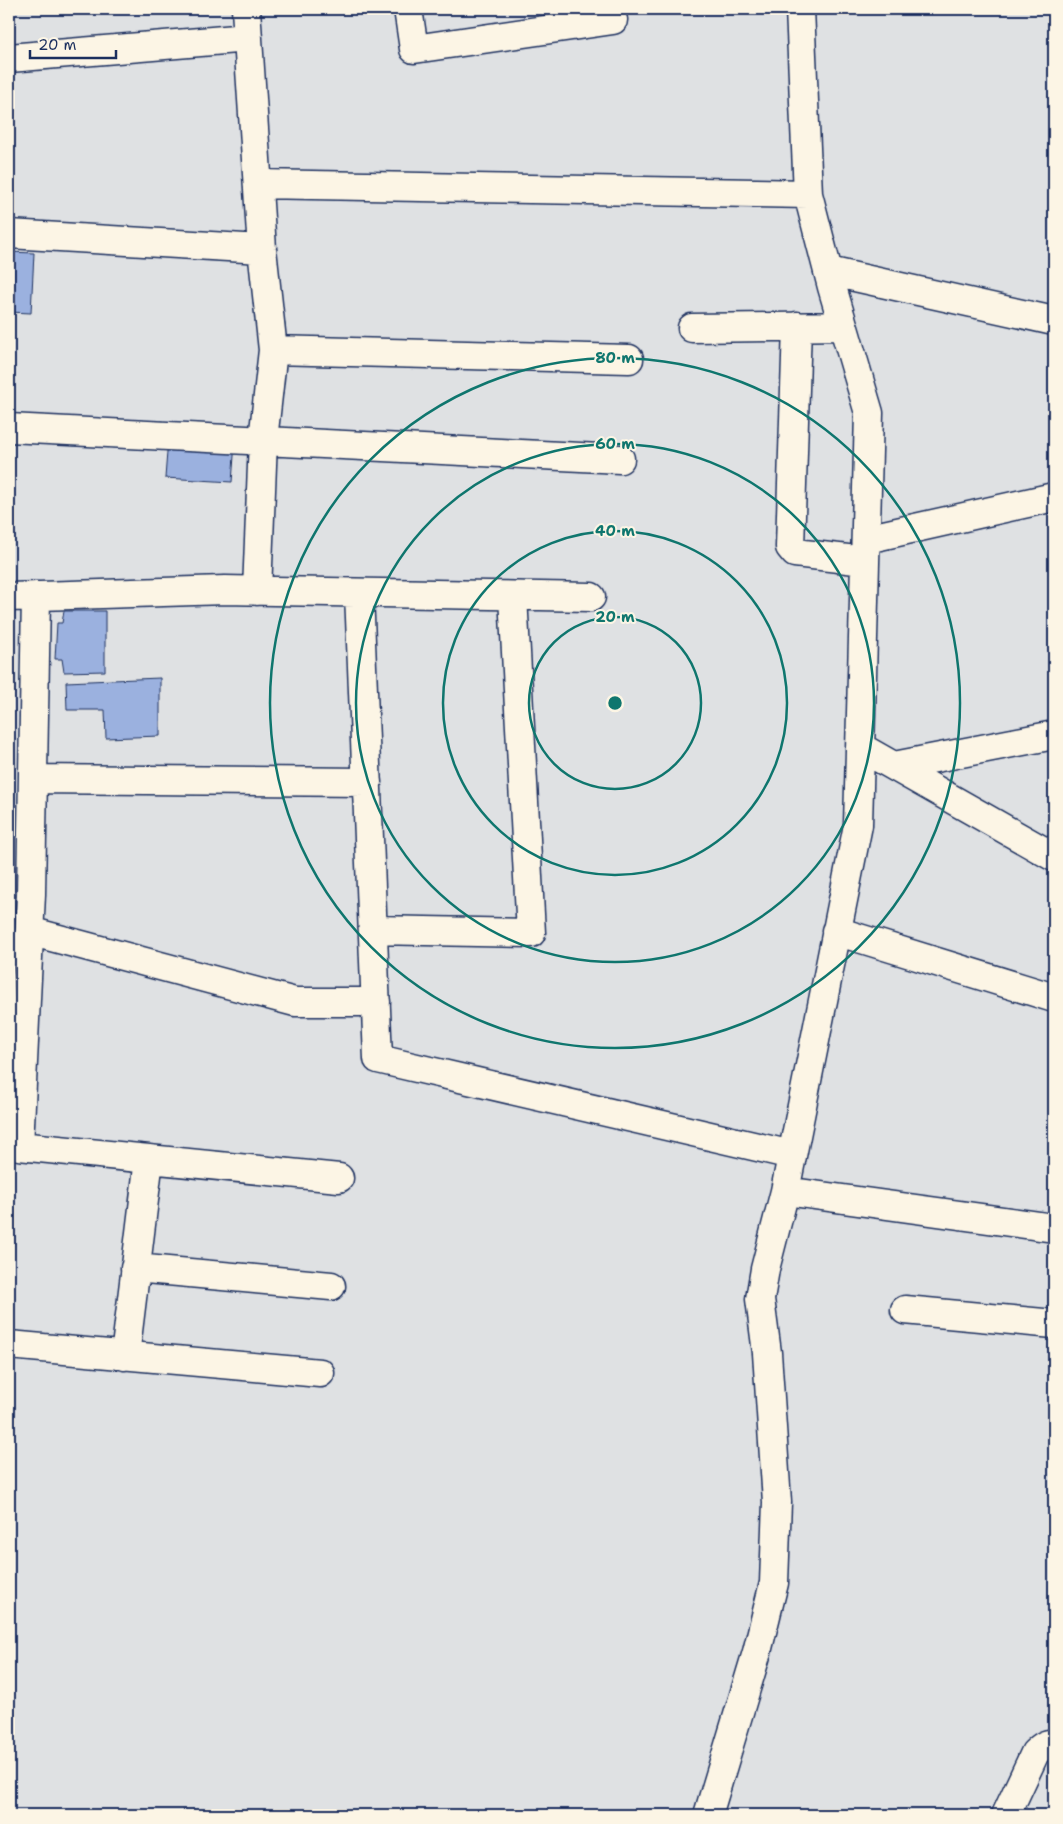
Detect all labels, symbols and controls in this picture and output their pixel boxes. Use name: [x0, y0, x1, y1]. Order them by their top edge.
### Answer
scale bar: [30, 28, 116, 60]
text: 20 m: [38, 35, 77, 55]
text: 80 m: [595, 348, 635, 368]
text: 60 m: [595, 434, 635, 454]
text: 40 m: [595, 521, 635, 541]
text: 20 m: [595, 607, 635, 627]
centre of rings: [606, 694, 624, 712]

